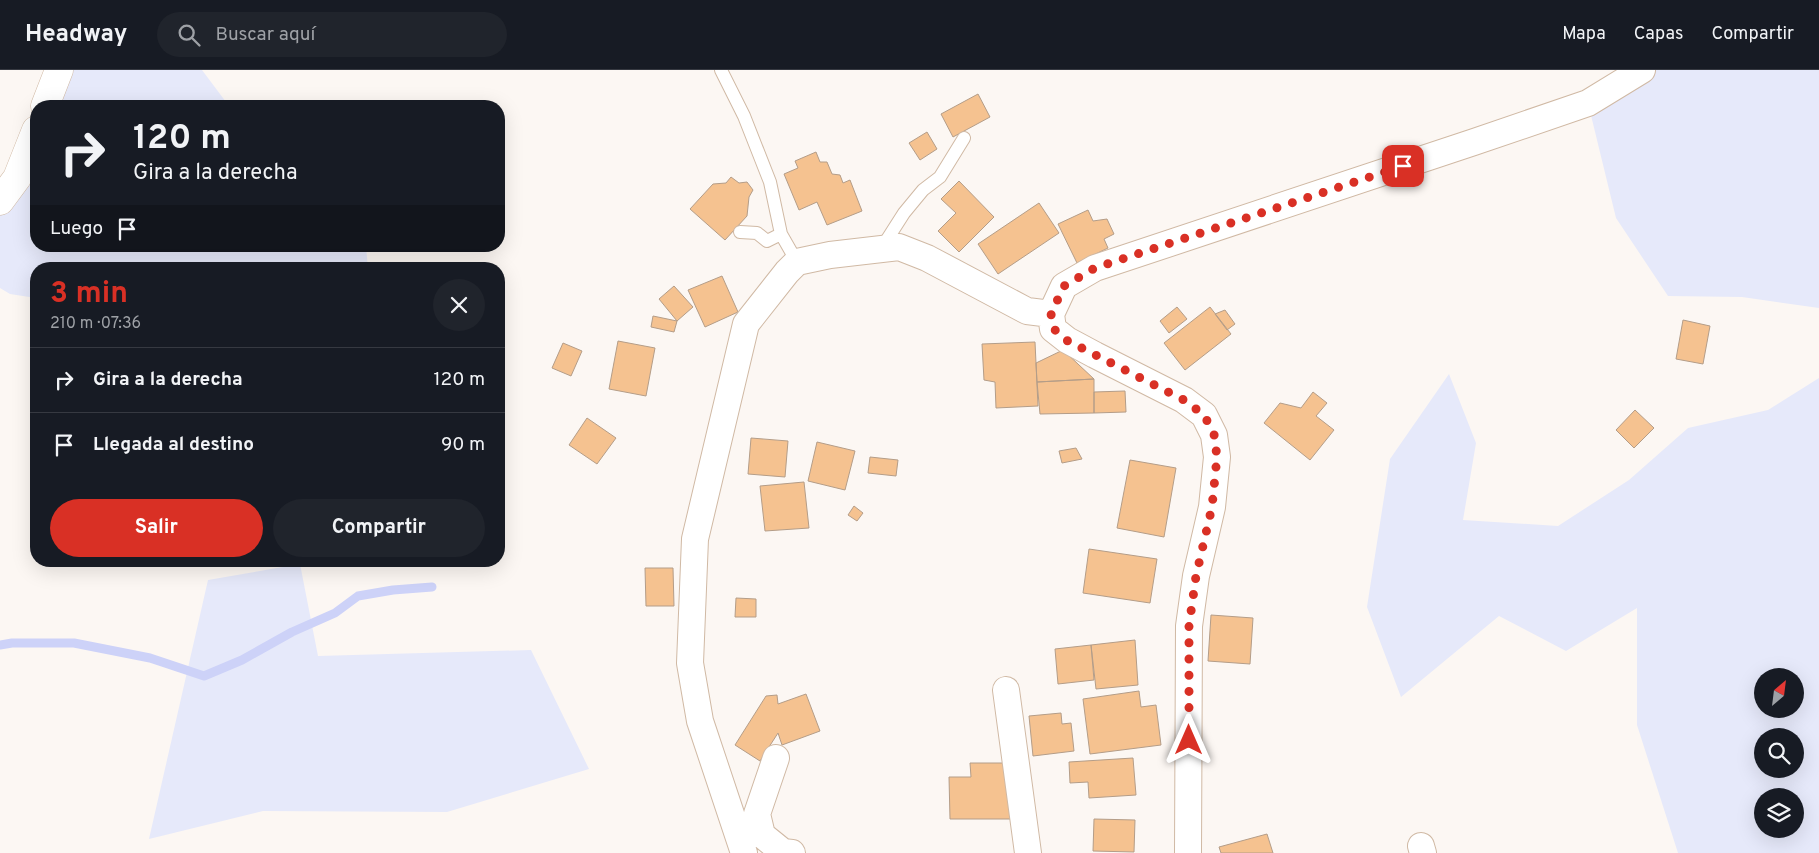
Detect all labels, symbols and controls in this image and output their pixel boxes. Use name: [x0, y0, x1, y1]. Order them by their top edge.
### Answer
search box: [157, 12, 507, 57]
text: Headway: [25, 20, 127, 50]
icon: search: [175, 21, 203, 49]
text: Buscar aquí: [215, 23, 315, 47]
text: Mapa: [1562, 23, 1606, 46]
text: Capas: [1634, 23, 1683, 46]
text: Compartir: [1711, 23, 1794, 46]
text: 120 m: [133, 117, 231, 161]
icon: right: [50, 120, 115, 185]
pin: [1382, 145, 1424, 187]
icon: arrive: [1389, 152, 1417, 180]
text: Gira a la derecha: [133, 160, 298, 187]
icon: arrive: [113, 215, 141, 243]
text: Luego: [50, 217, 103, 241]
text: 3 min: [50, 276, 128, 313]
button: close: [433, 279, 485, 331]
text: 210 m · 07:36: [50, 314, 141, 334]
icon: right: [50, 366, 78, 394]
text: Gira a la derecha: [93, 368, 243, 392]
text: 120 m: [434, 368, 485, 392]
icon: arrive: [50, 431, 78, 459]
text: Llegada al destino: [93, 433, 254, 457]
text: 90 m: [441, 433, 485, 457]
button: Salir: [50, 499, 263, 557]
button: Compartir: [273, 499, 485, 557]
north arrow: [1754, 668, 1804, 718]
map controls: [1754, 668, 1804, 838]
position arrow: [1162, 713, 1214, 765]
button: search: [1754, 728, 1804, 778]
button: layers: [1754, 788, 1804, 838]

